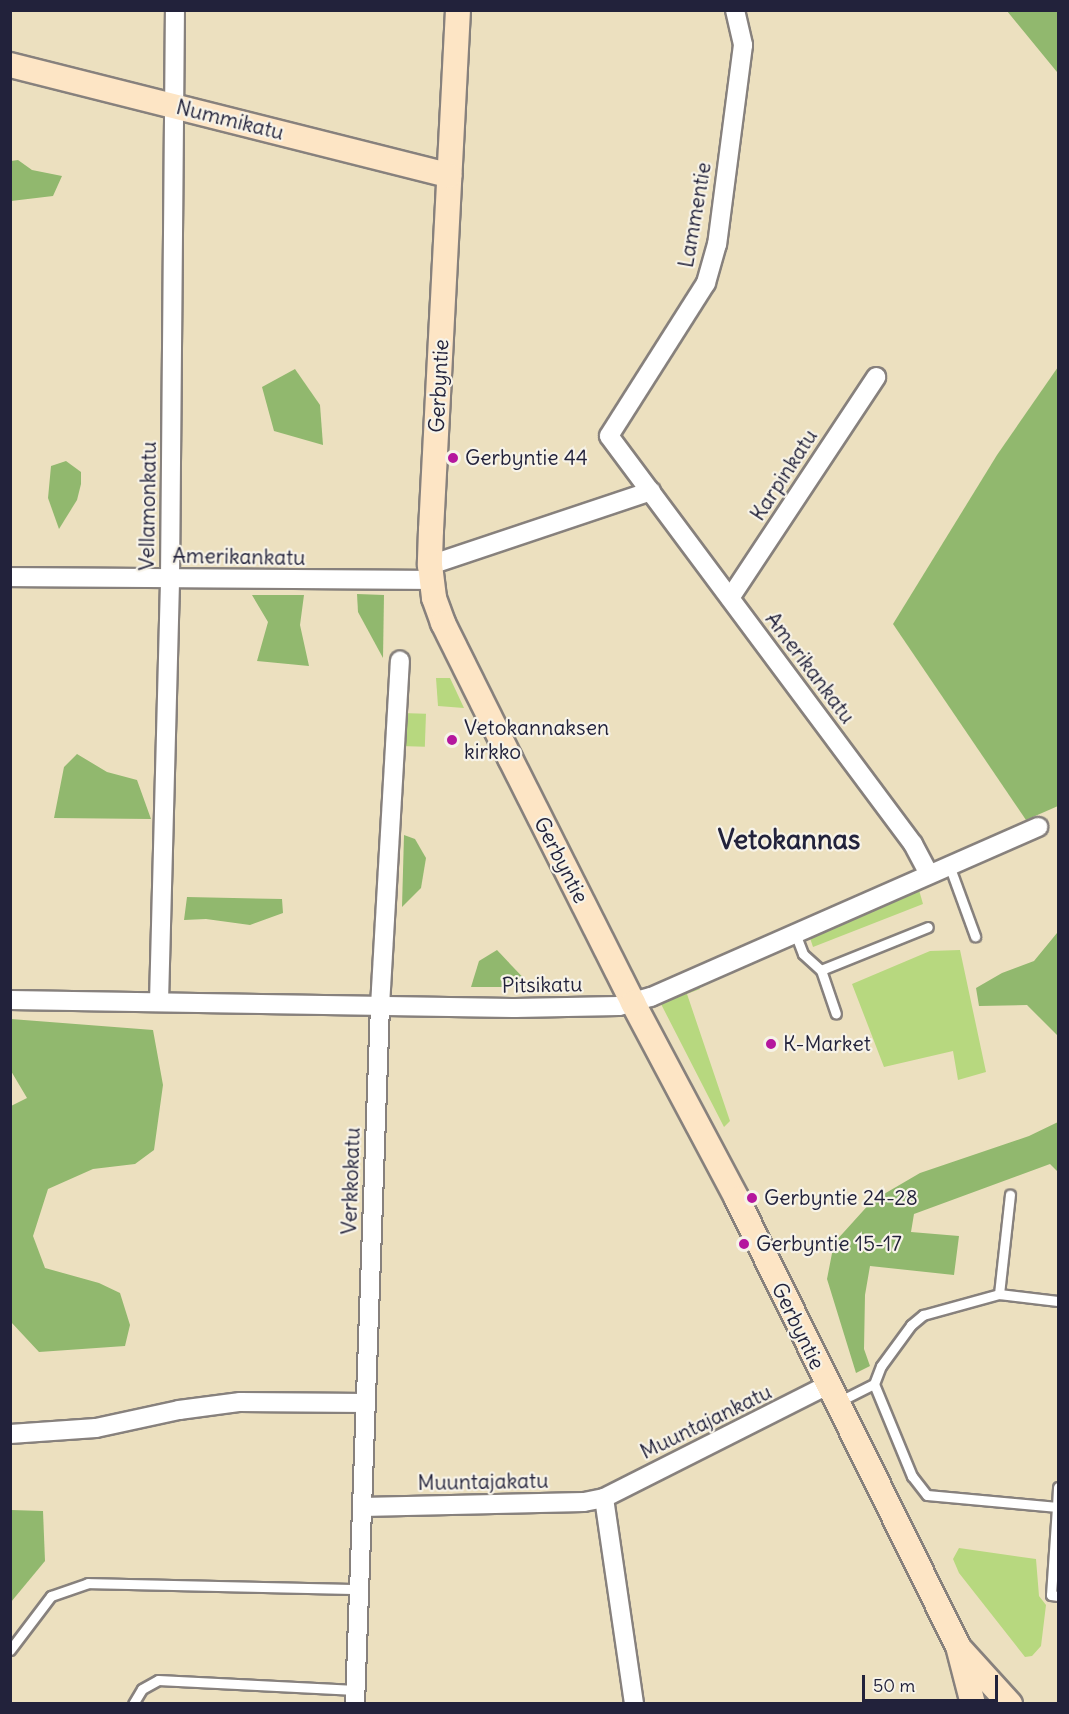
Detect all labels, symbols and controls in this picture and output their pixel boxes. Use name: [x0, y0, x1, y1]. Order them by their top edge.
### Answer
street label: Nummikatu: [174, 94, 286, 146]
street label: Lammentie: [673, 160, 717, 270]
street label: Gerbyntie: [424, 339, 454, 433]
street label: Karpinkatu: [745, 424, 823, 526]
street label: Vellamonkatu: [134, 441, 162, 571]
place label: Gerbyntie 44: [465, 445, 588, 471]
marker: Gerbyntie 44: [446, 451, 460, 465]
street label: Amerikankatu: [172, 543, 306, 571]
street label: Amerikankatu: [760, 607, 860, 729]
place label: Vetokannaksen kirkko: [464, 715, 609, 765]
marker: Vetokannaksen kirkko: [445, 733, 459, 747]
street label: Gerbyntie: [529, 813, 593, 907]
district label: Vetokannas: [718, 824, 860, 856]
street label: Pitsikatu: [502, 972, 582, 998]
place label: K-Market: [783, 1031, 871, 1057]
marker: K-Market: [764, 1037, 778, 1051]
street label: Verkkokatu: [337, 1127, 365, 1235]
place label: Gerbyntie 24-28: [764, 1185, 918, 1211]
marker: Gerbyntie 24-28: [745, 1191, 759, 1205]
place label: Gerbyntie 15-17: [756, 1231, 902, 1257]
marker: Gerbyntie 15-17: [737, 1237, 751, 1251]
street label: Gerbyntie: [766, 1278, 830, 1374]
street label: Muuntajankatu: [636, 1379, 776, 1465]
street label: Muuntajakatu: [417, 1468, 549, 1496]
scale bar: [865, 1663, 1002, 1701]
text: 50 m: [873, 1674, 915, 1697]

